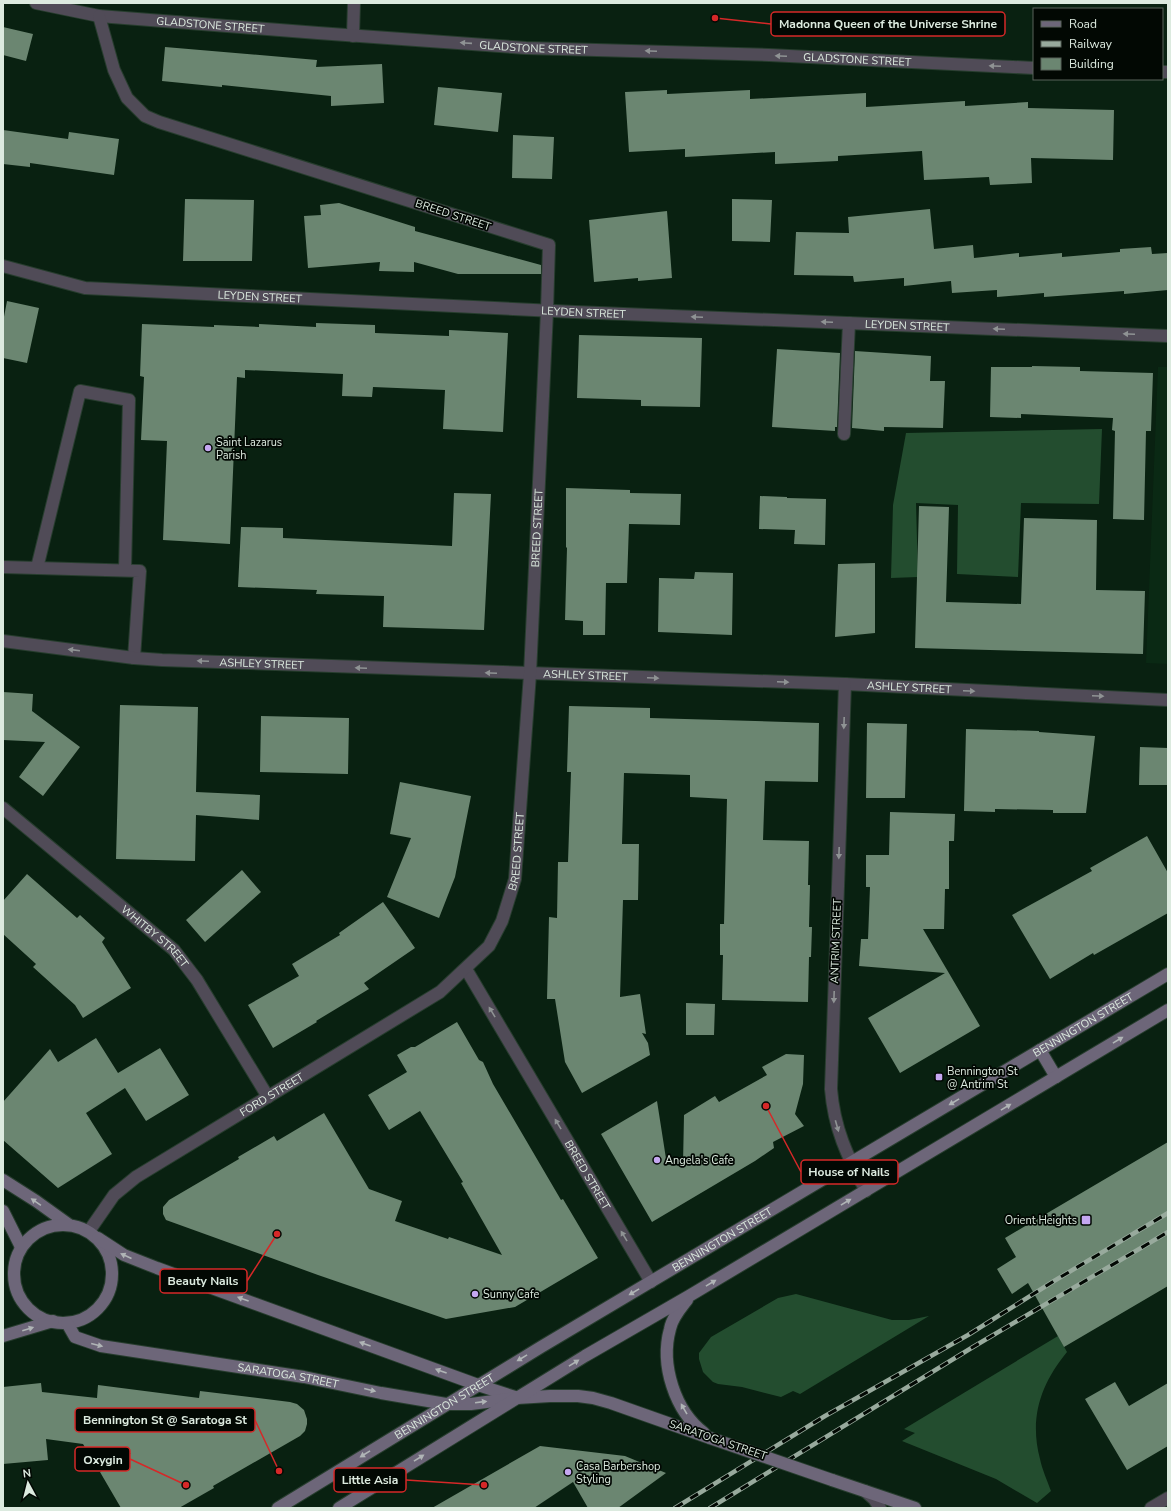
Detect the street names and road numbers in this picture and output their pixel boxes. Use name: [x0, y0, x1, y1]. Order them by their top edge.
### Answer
street label: GLADSTONE STREET: [156, 13, 265, 36]
street label: GLADSTONE STREET: [479, 37, 588, 57]
street label: GLADSTONE STREET: [803, 49, 912, 69]
street label: BREED STREET: [413, 196, 493, 234]
street label: LEYDEN STREET: [217, 287, 303, 306]
street label: LEYDEN STREET: [541, 303, 626, 322]
street label: LEYDEN STREET: [865, 316, 950, 335]
street label: BREED STREET: [527, 488, 546, 568]
street label: ASHLEY STREET: [219, 655, 305, 673]
street label: ASHLEY STREET: [543, 666, 629, 684]
street label: ASHLEY STREET: [867, 678, 952, 697]
street label: BREED STREET: [504, 811, 527, 892]
street label: ANTRIM STREET: [827, 898, 845, 984]
street label: WHITBY STREET: [118, 902, 192, 971]
street label: BENNINGTON STREET: [1030, 989, 1136, 1060]
street label: FORD STREET: [237, 1069, 307, 1120]
street label: BREED STREET: [561, 1137, 614, 1213]
street label: BENNINGTON STREET: [669, 1203, 775, 1275]
street label: SARATOGA STREET: [236, 1359, 340, 1392]
street label: BENNINGTON STREET: [392, 1370, 497, 1442]
street label: SARATOGA STREET: [667, 1416, 769, 1464]

